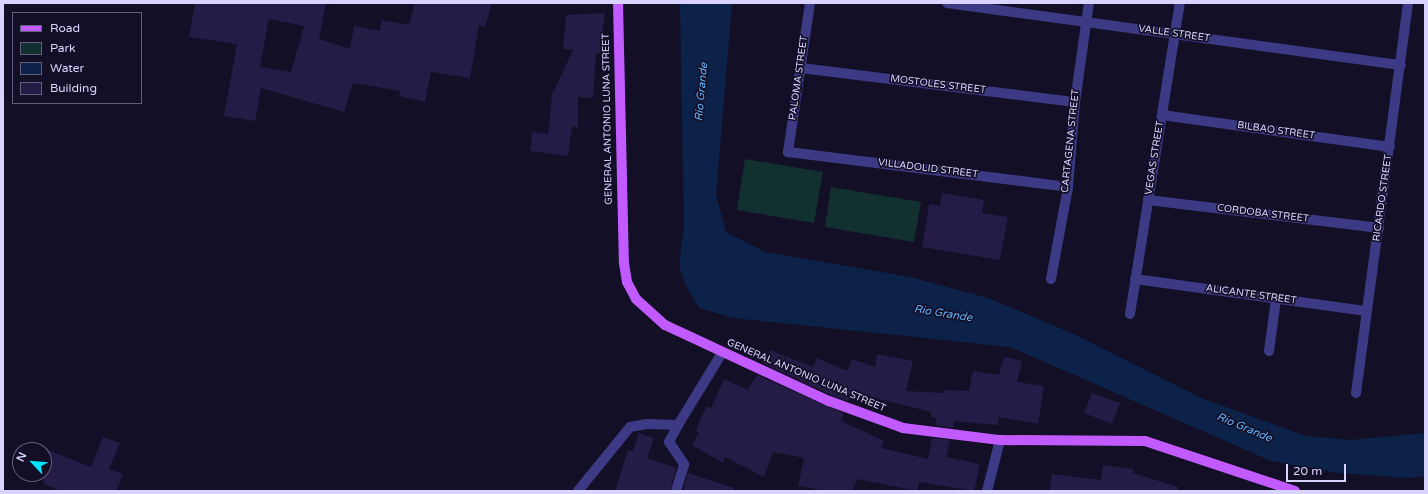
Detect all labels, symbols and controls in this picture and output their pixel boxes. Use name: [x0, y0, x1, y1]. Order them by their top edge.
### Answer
legend: [12, 12, 142, 104]
text: Road: [50, 21, 80, 35]
street label: VALLE STREET: [1137, 23, 1211, 45]
street label: GENERAL ANTONIO LUNA STREET: [601, 33, 615, 205]
street label: PALOMA STREET: [787, 35, 811, 121]
text: Park: [50, 41, 76, 55]
text: Water: [50, 61, 84, 75]
water label: Rio Grande: [693, 62, 711, 122]
street label: MOSTOLES STREET: [889, 73, 987, 97]
text: Building: [50, 81, 97, 95]
street label: CARTAGENA STREET: [1060, 89, 1082, 193]
street label: VEGAS STREET: [1143, 120, 1167, 196]
street label: BILBAO STREET: [1236, 120, 1316, 142]
street label: RICARDO STREET: [1371, 154, 1395, 242]
street label: VILLADOLID STREET: [877, 157, 979, 181]
street label: CORDOBA STREET: [1216, 202, 1310, 226]
street label: ALICANTE STREET: [1205, 283, 1297, 307]
water label: Rio Grande: [913, 303, 973, 325]
street label: GENERAL ANTONIO LUNA STREET: [725, 337, 887, 415]
water label: Rio Grande: [1214, 410, 1274, 446]
north arrow: [12, 442, 52, 482]
text: N: [14, 450, 29, 464]
scale bar: [1288, 456, 1348, 482]
text: 20 m: [1293, 464, 1322, 478]

